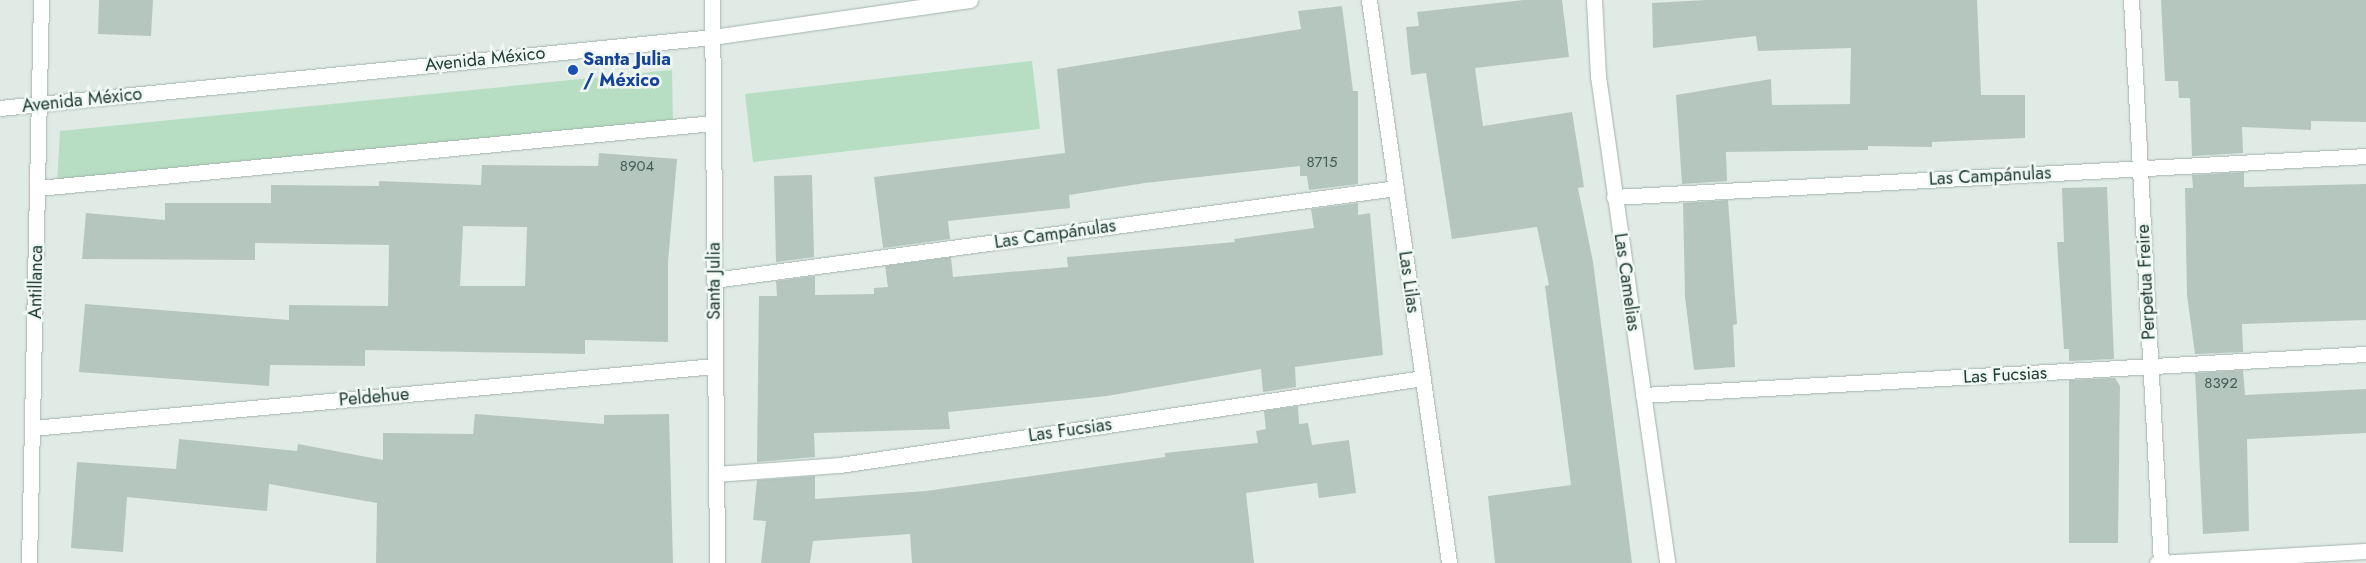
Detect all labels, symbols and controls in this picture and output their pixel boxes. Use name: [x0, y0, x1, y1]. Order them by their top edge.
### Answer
street label: Avenida México: [424, 42, 546, 76]
place label: Santa Julia / México: [583, 49, 671, 92]
marker: Santa Julia / México: [567, 64, 579, 76]
street label: Avenida México: [21, 83, 143, 117]
house number: 8715: [1306, 154, 1338, 172]
house number: 8904: [620, 158, 654, 176]
street label: Las Campánulas: [1928, 162, 2052, 190]
street label: Las Campánulas: [993, 215, 1117, 253]
street label: Perpetua Freire: [2132, 224, 2160, 340]
street label: Las Camelias: [1609, 232, 1645, 332]
street label: Santa Julia: [703, 242, 725, 320]
street label: Antillanca: [25, 245, 47, 319]
street label: Las Lilas: [1394, 250, 1424, 314]
street label: Las Fucsias: [1963, 362, 2047, 388]
house number: 8392: [2204, 375, 2238, 393]
street label: Peldehue: [338, 383, 410, 411]
street label: Las Fucsias: [1027, 413, 1113, 447]

